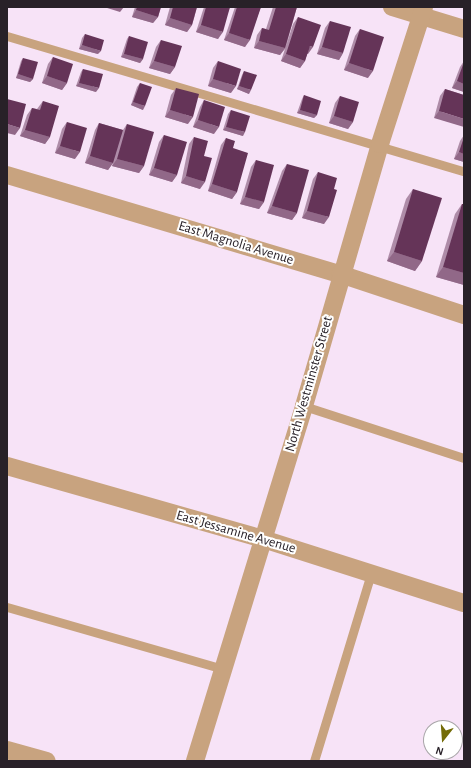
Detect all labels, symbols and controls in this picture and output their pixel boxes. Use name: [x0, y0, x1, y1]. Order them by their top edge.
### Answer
street label: East Magnolia Avenue: [176, 217, 296, 269]
street label: North Westminster Street: [282, 314, 336, 454]
street label: East Jessamine Avenue: [174, 507, 298, 557]
north arrow: [423, 720, 463, 760]
text: N: [434, 745, 445, 757]

